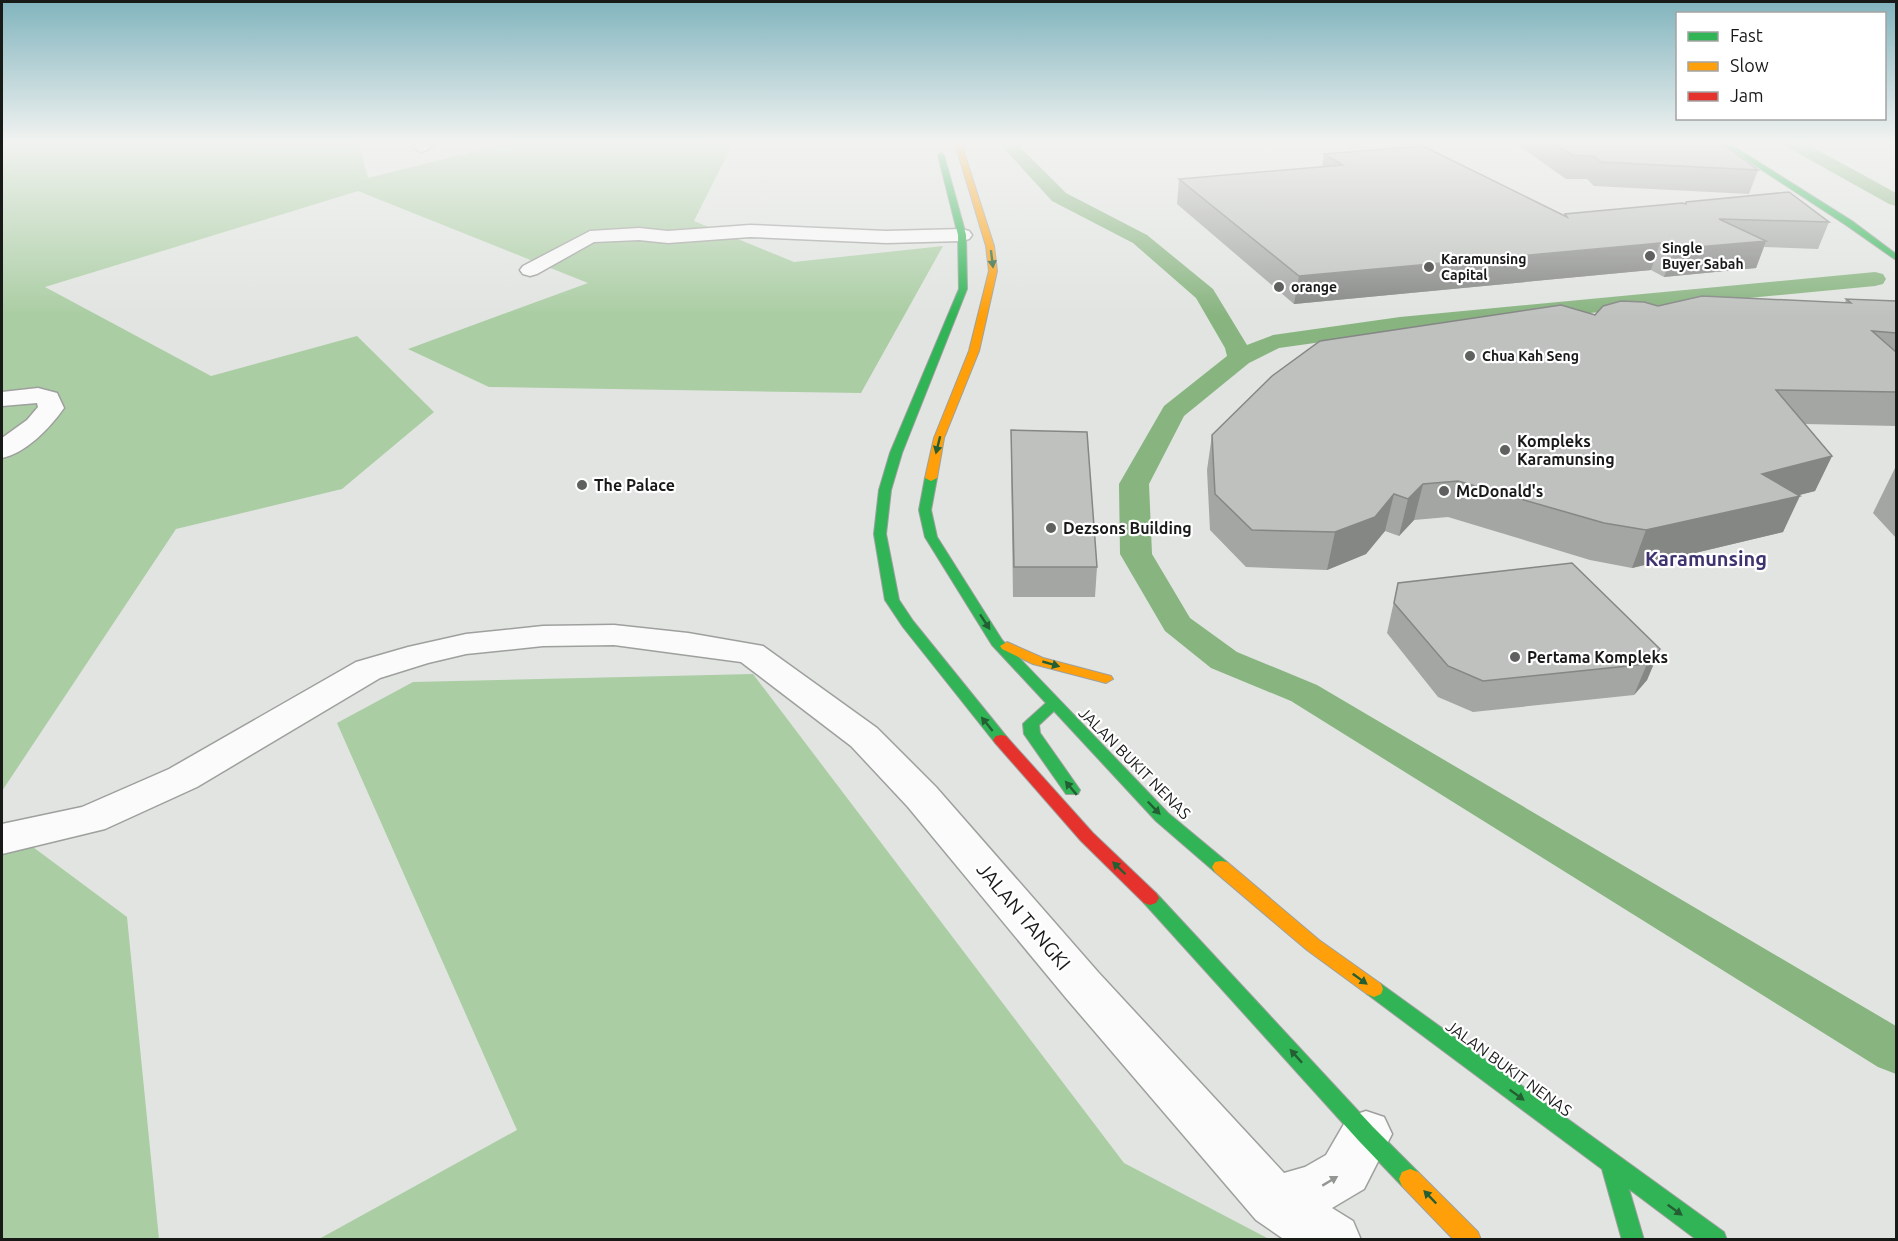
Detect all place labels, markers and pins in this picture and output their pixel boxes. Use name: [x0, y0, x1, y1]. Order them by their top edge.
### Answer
place label: Single Buyer Sabah: [1662, 240, 1744, 272]
marker: Single Buyer Sabah: [1643, 249, 1657, 263]
place label: Karamunsing Capital: [1441, 251, 1526, 283]
marker: Karamunsing Capital: [1422, 260, 1436, 274]
place label: orange: [1291, 279, 1337, 295]
marker: orange: [1272, 280, 1286, 294]
place label: Chua Kah Seng: [1482, 348, 1579, 364]
marker: Chua Kah Seng: [1463, 349, 1477, 363]
place label: Kompleks Karamunsing: [1517, 432, 1615, 468]
marker: Kompleks Karamunsing: [1498, 443, 1512, 457]
place label: The Palace: [594, 476, 675, 494]
marker: The Palace: [575, 478, 589, 492]
place label: McDonald's: [1456, 482, 1543, 500]
marker: McDonald's: [1437, 484, 1451, 498]
place label: Dezsons Building: [1063, 519, 1192, 537]
marker: Dezsons Building: [1044, 521, 1058, 535]
place label: Pertama Kompleks: [1527, 648, 1668, 666]
marker: Pertama Kompleks: [1508, 650, 1522, 664]

